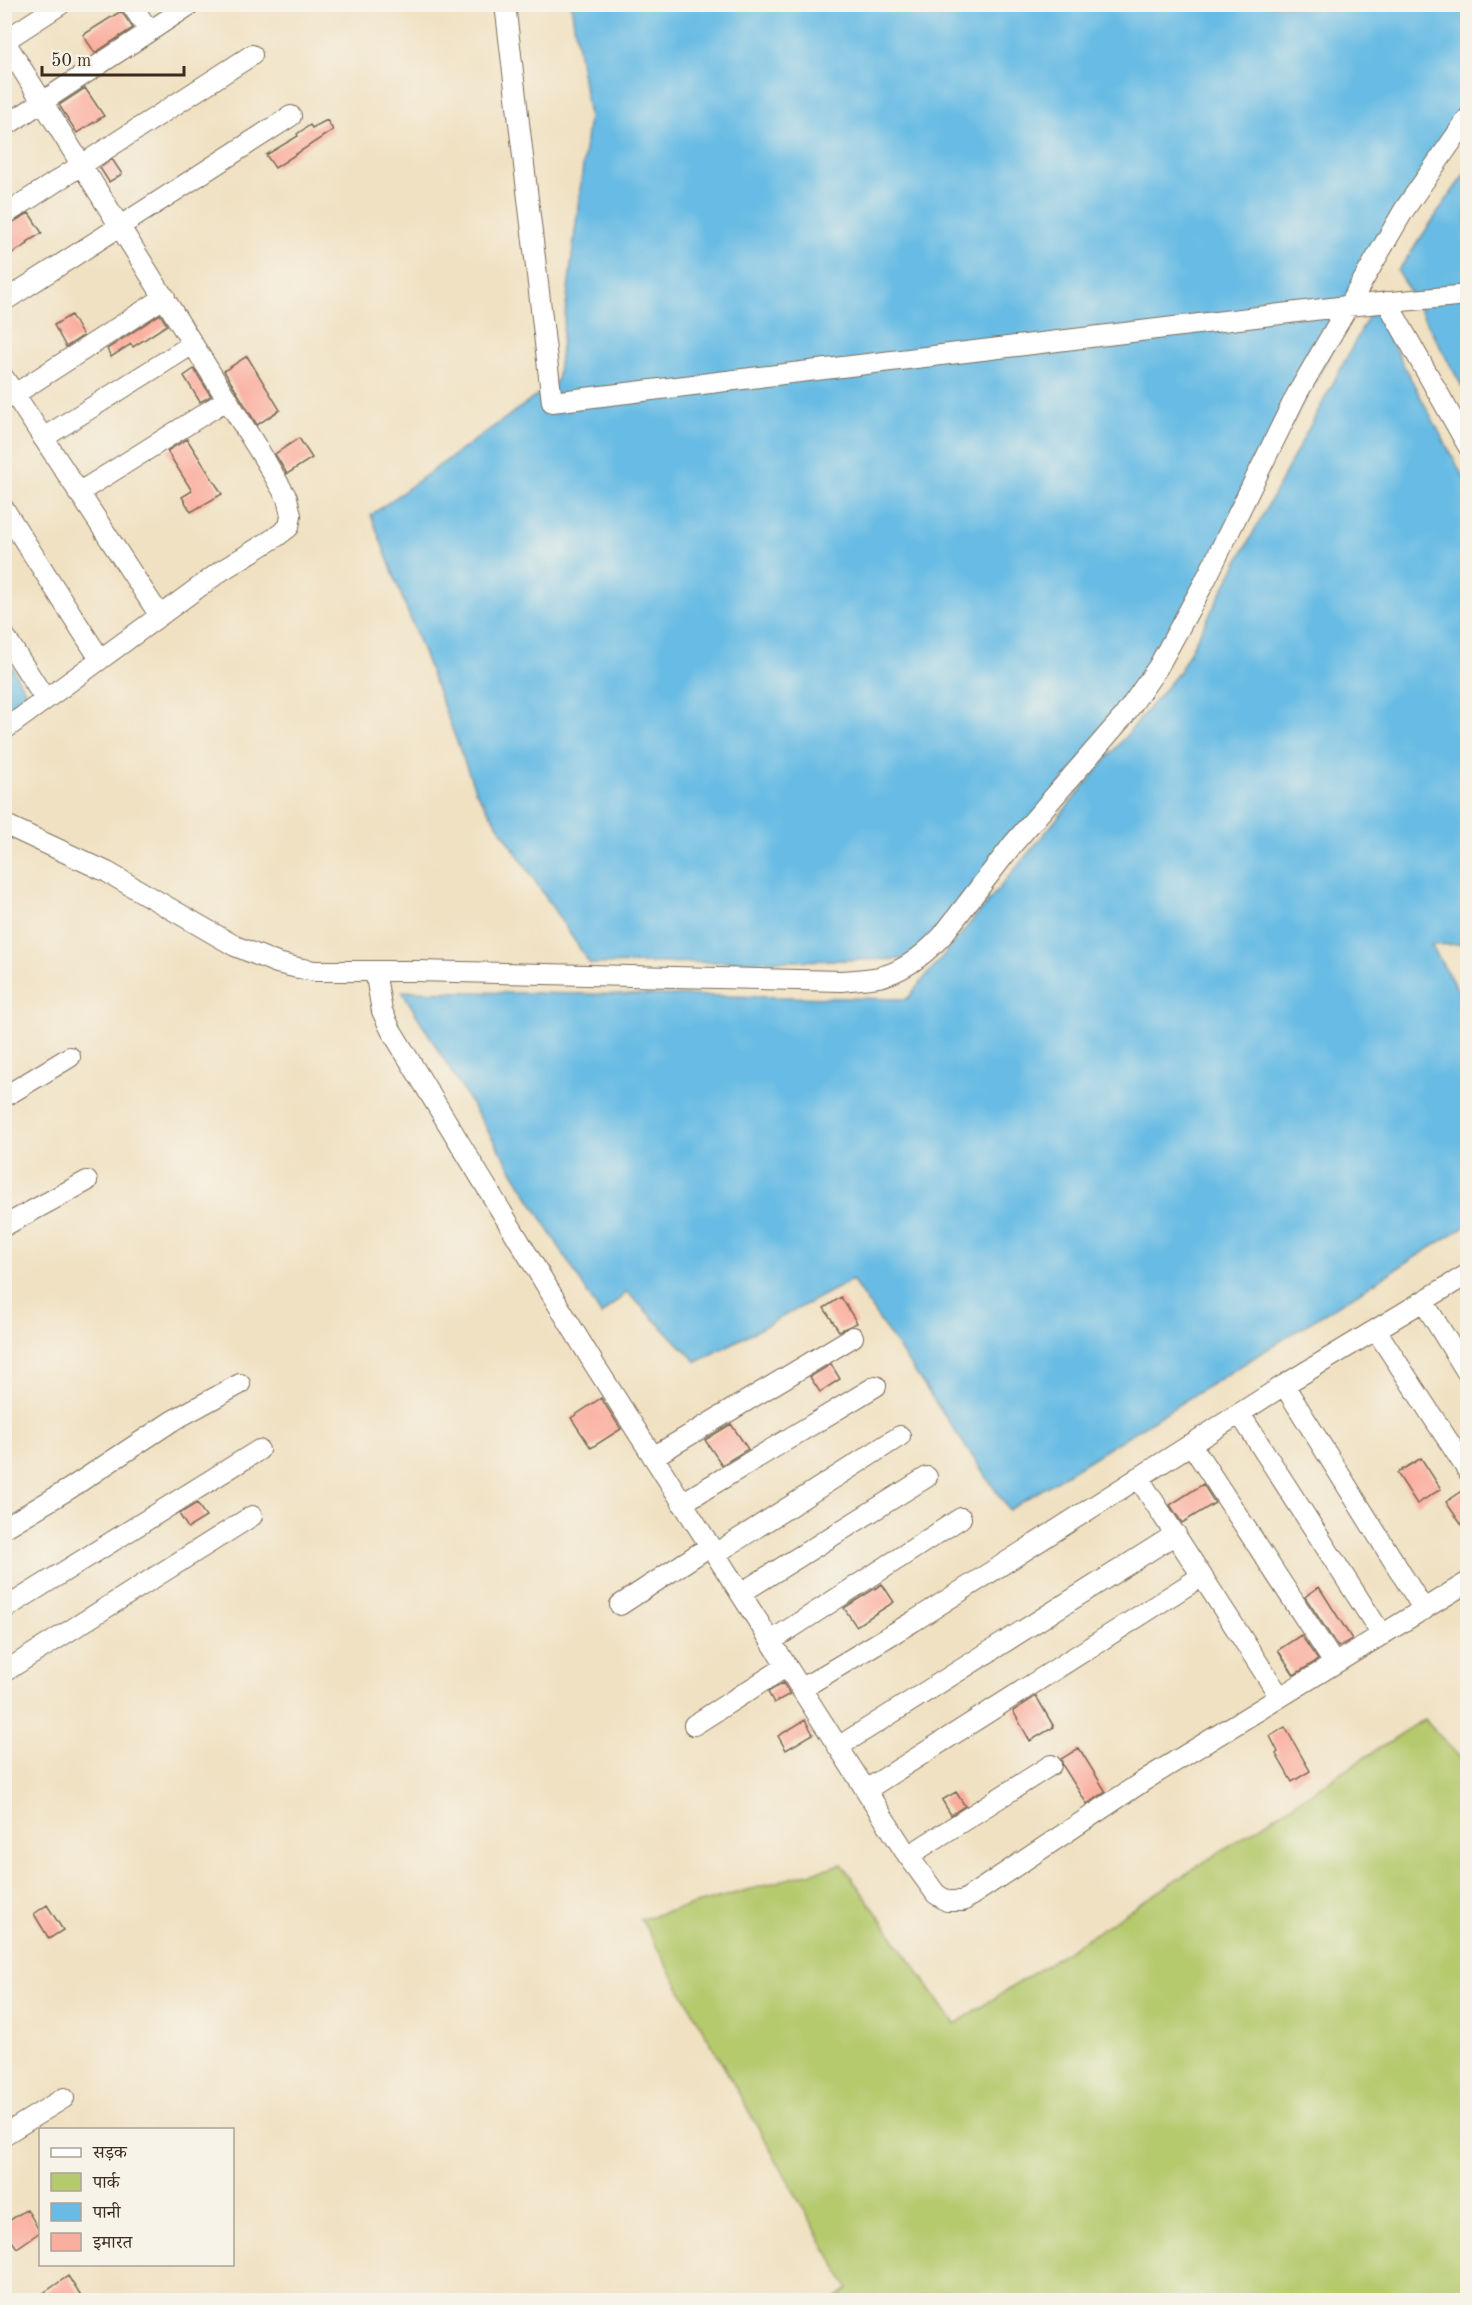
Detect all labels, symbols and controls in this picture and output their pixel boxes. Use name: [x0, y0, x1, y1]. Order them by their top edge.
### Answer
scale bar: [42, 39, 184, 77]
text: 50 m: [51, 52, 91, 70]
legend: [39, 2128, 234, 2266]
text: सड़क: [92, 2144, 128, 2162]
text: पार्क: [92, 2172, 121, 2192]
text: पानी: [92, 2202, 122, 2222]
text: इमारत: [92, 2234, 133, 2252]

